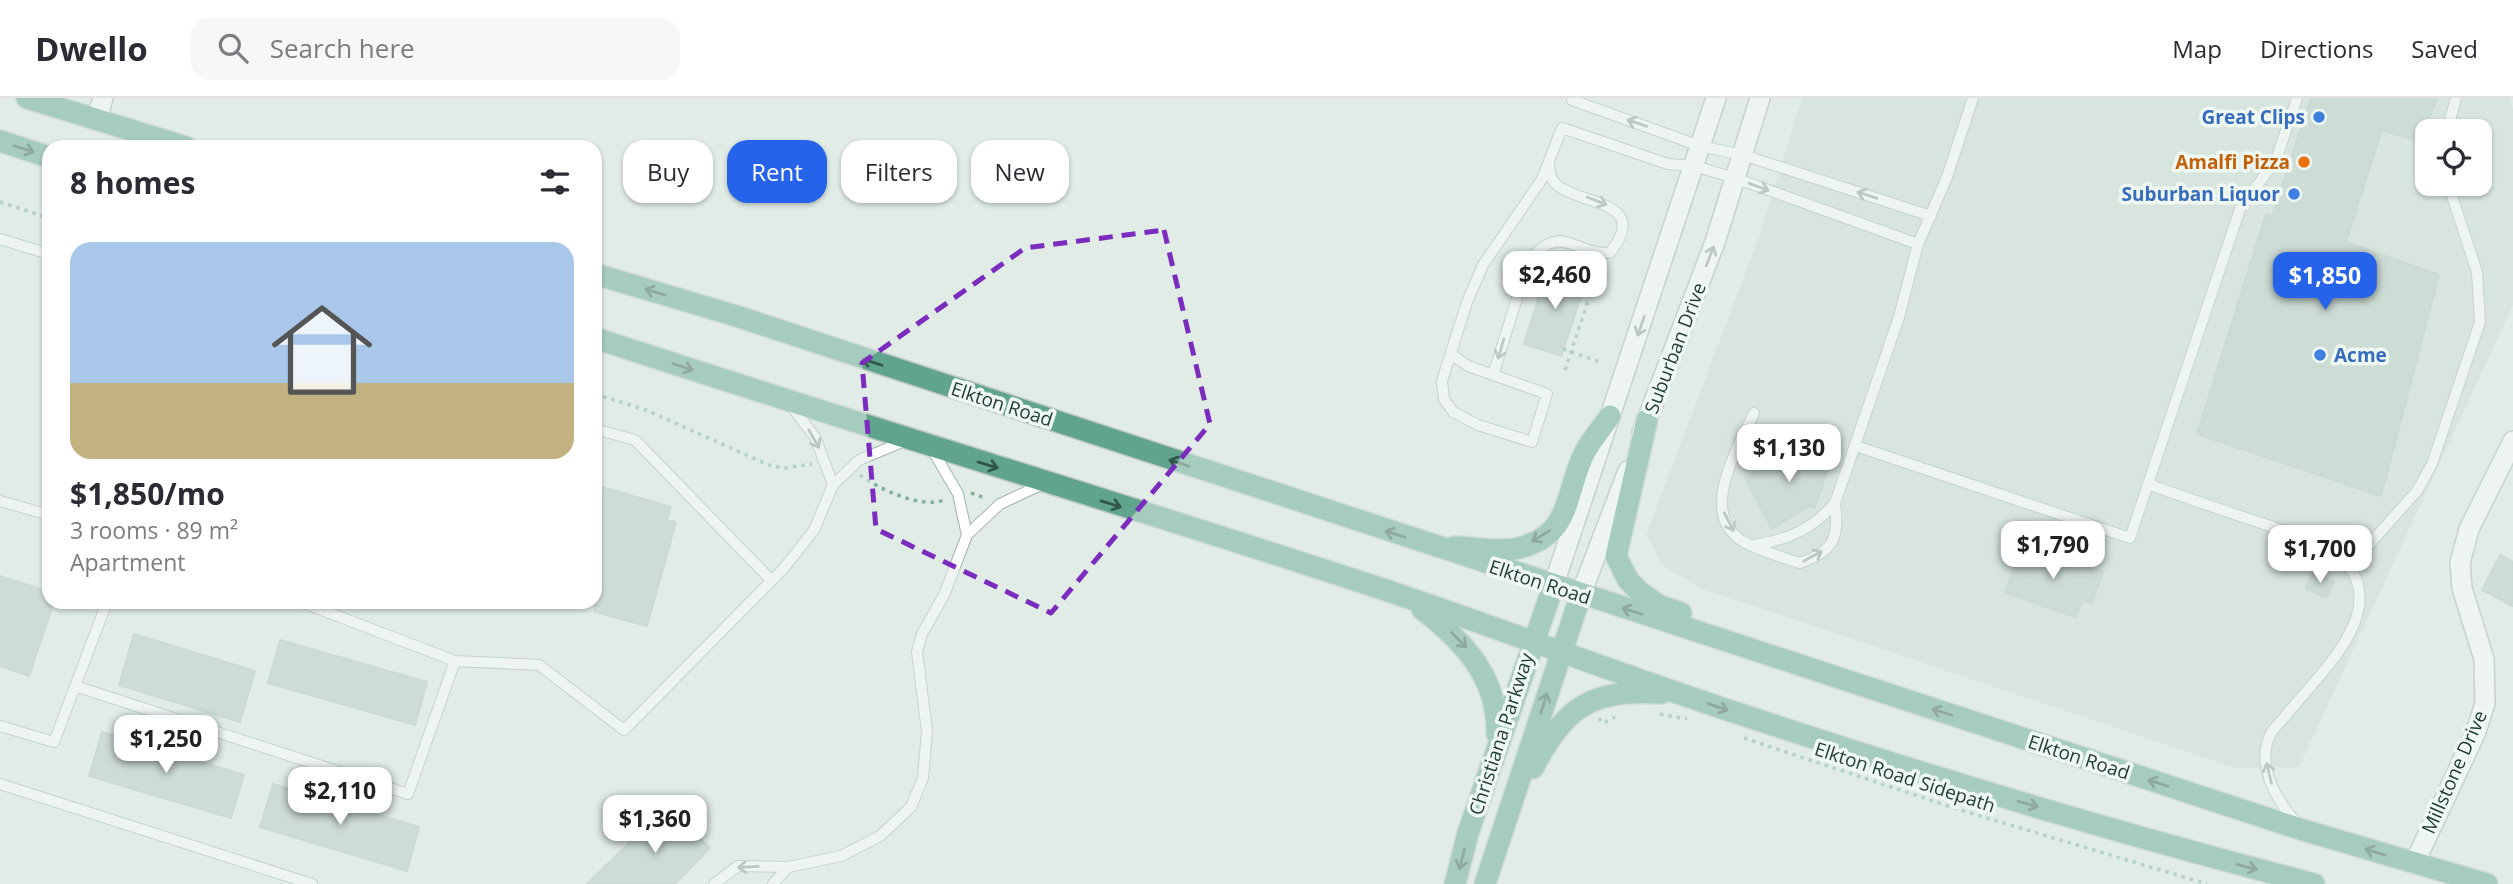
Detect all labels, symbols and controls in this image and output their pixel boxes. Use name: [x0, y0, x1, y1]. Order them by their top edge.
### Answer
search box: [190, 17, 680, 80]
text: Dwello: [35, 26, 148, 71]
icon: search: [214, 29, 252, 67]
text: Search here: [270, 30, 415, 66]
text: Map: [2172, 32, 2222, 65]
text: Directions: [2260, 32, 2373, 65]
text: Saved: [2411, 32, 2478, 65]
place label: Great Clips: [2202, 104, 2305, 130]
marker: Great Clips: [2311, 109, 2327, 125]
one-way arrow: [1626, 115, 1648, 128]
map controls: [2415, 119, 2492, 196]
button: locate: [2415, 119, 2492, 196]
chip: Buy: [623, 140, 713, 203]
chip: Rent: [727, 140, 827, 203]
chip: Filters: [841, 140, 957, 203]
chip: New: [971, 140, 1069, 203]
one-way arrow: [13, 144, 35, 156]
place label: Amalfi Pizza: [2175, 149, 2290, 175]
marker: Amalfi Pizza: [2296, 154, 2312, 170]
text: 8 homes: [70, 162, 195, 203]
icon: filters: [536, 163, 574, 201]
one-way arrow: [1747, 181, 1769, 194]
place label: Suburban Liquor: [2122, 181, 2280, 207]
marker: Suburban Liquor: [2286, 186, 2302, 202]
one-way arrow: [1856, 188, 1878, 200]
one-way arrow: [1586, 196, 1608, 209]
one-way arrow: [1704, 245, 1717, 267]
pin: $2,460: [1498, 252, 1612, 311]
pin: $1,850: [2268, 252, 2382, 312]
text: $2,460: [1519, 258, 1591, 290]
text: $1,850: [2289, 259, 2361, 291]
street label: Suburban Drive: [1638, 279, 1712, 417]
one-way arrow: [645, 285, 667, 298]
icon: home: [259, 287, 385, 413]
one-way arrow: [1634, 314, 1646, 336]
one-way arrow: [1494, 337, 1507, 359]
place label: Acme: [2334, 342, 2387, 368]
marker: Acme: [2312, 347, 2328, 363]
one-way arrow: [862, 354, 884, 367]
one-way arrow: [672, 361, 694, 374]
street label: Elkton Road: [948, 375, 1056, 433]
pin: $1,130: [1732, 424, 1846, 484]
one-way arrow: [808, 428, 821, 449]
text: $1,130: [1753, 431, 1825, 463]
one-way arrow: [1168, 456, 1190, 469]
one-way arrow: [977, 459, 999, 472]
text: $1,850/mo: [70, 473, 225, 514]
one-way arrow: [1099, 499, 1121, 512]
one-way arrow: [1723, 512, 1737, 532]
text: 3 rooms · 89 m²: [70, 514, 238, 546]
pin: $1,790: [1996, 522, 2110, 581]
pin: $1,700: [2263, 526, 2377, 585]
one-way arrow: [1384, 527, 1406, 540]
text: $1,790: [2017, 528, 2089, 560]
one-way arrow: [1532, 530, 1552, 544]
text: $1,700: [2284, 532, 2356, 564]
text: Apartment: [70, 546, 186, 578]
one-way arrow: [1803, 549, 1823, 563]
street label: Elkton Road: [1486, 553, 1594, 611]
one-way arrow: [1622, 604, 1644, 616]
one-way arrow: [1451, 632, 1468, 649]
street label: Christiana Parkway: [1463, 649, 1540, 818]
one-way arrow: [1539, 692, 1552, 714]
one-way arrow: [1706, 702, 1728, 714]
one-way arrow: [1931, 705, 1953, 717]
street label: Millstone Drive: [2415, 706, 2493, 838]
pin: $1,250: [109, 716, 223, 775]
text: $1,250: [130, 722, 202, 754]
street label: Elkton Road: [2025, 728, 2133, 786]
street label: Elkton Road Sidepath: [1811, 736, 1999, 818]
one-way arrow: [2262, 762, 2275, 785]
pin: $2,110: [283, 768, 397, 827]
text: $2,110: [304, 774, 376, 806]
one-way arrow: [2147, 776, 2169, 789]
pin: $1,360: [598, 796, 712, 855]
one-way arrow: [2017, 798, 2039, 811]
text: $1,360: [619, 802, 691, 834]
one-way arrow: [2364, 845, 2386, 858]
one-way arrow: [1455, 847, 1468, 870]
one-way arrow: [737, 860, 760, 873]
one-way arrow: [2235, 861, 2258, 874]

